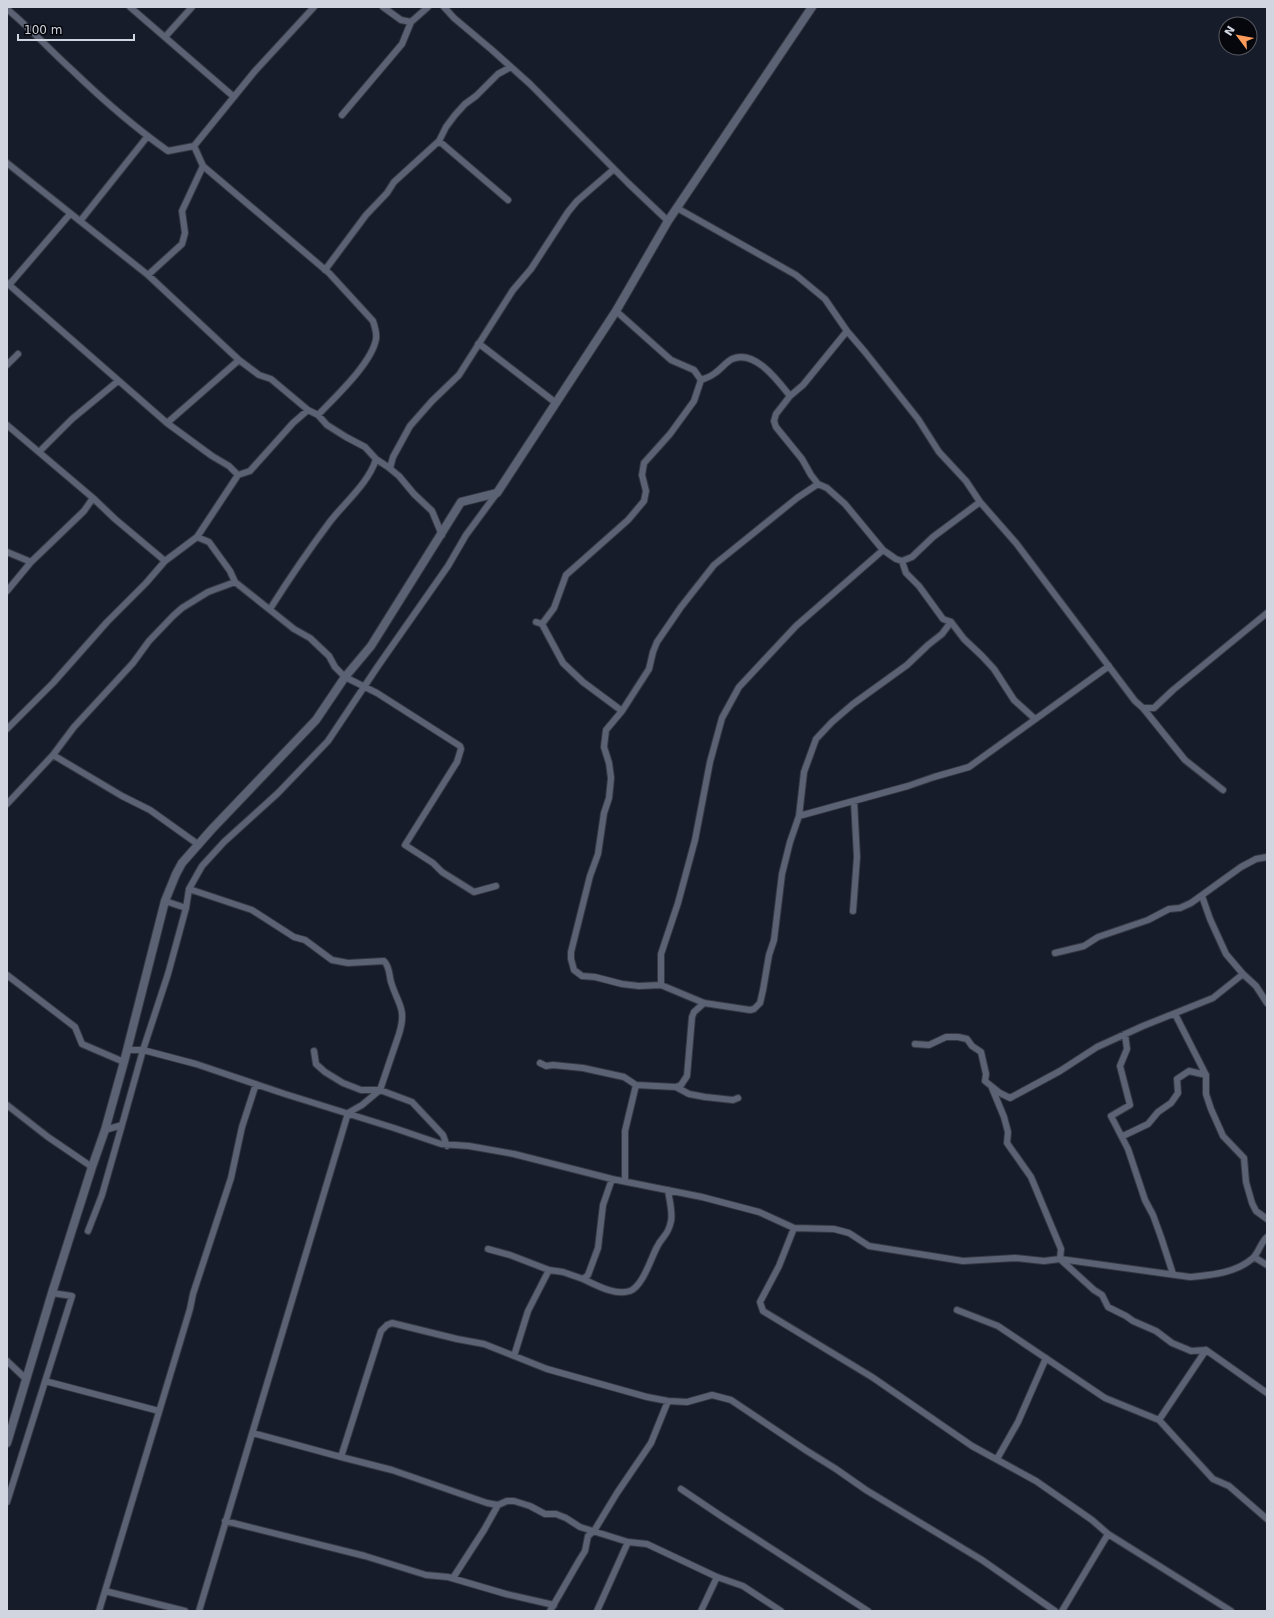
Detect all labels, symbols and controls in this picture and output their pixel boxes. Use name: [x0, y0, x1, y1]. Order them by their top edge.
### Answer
scale bar: [18, 16, 134, 42]
north arrow: [1218, 16, 1258, 56]
text: 100 m: [24, 23, 62, 37]
text: N: [1222, 24, 1238, 38]

